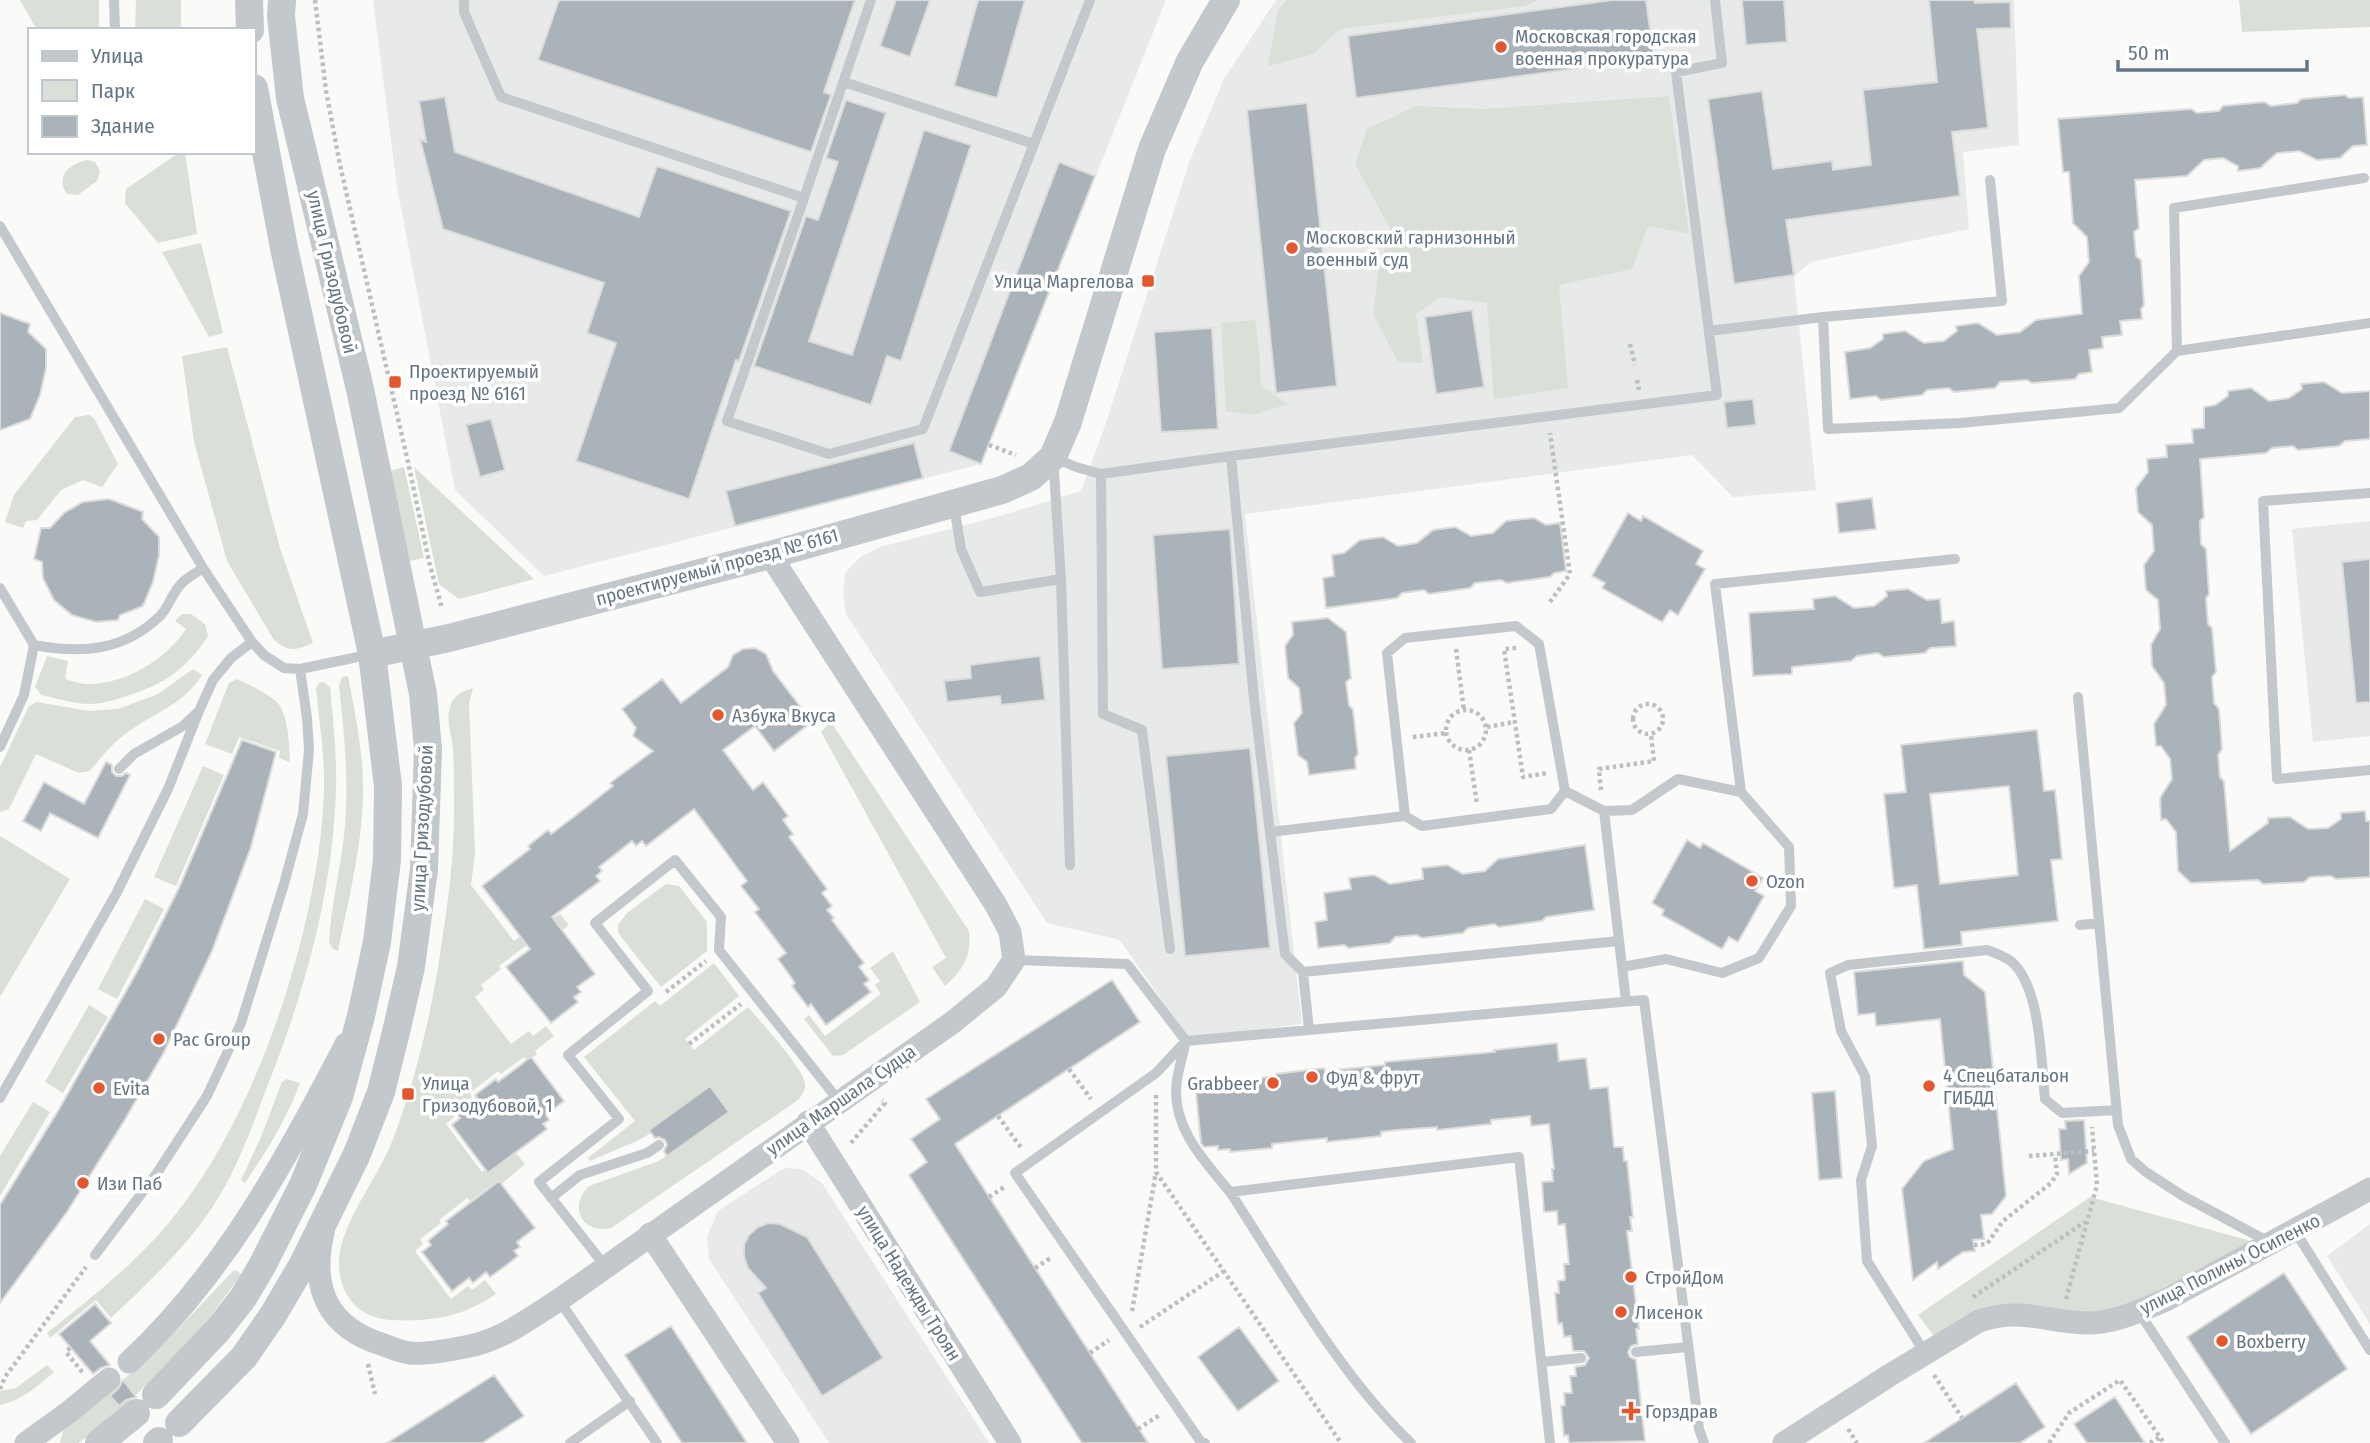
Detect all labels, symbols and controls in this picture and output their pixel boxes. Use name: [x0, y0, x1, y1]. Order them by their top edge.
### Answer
place label: Московская городская военная прокуратура: [1515, 25, 1697, 70]
legend: [28, 28, 256, 154]
scale bar: [2118, 28, 2307, 72]
marker: Московская городская военная прокуратура: [1493, 39, 1509, 55]
text: 50 m: [2128, 40, 2170, 66]
text: Улица: [90, 43, 144, 69]
text: Парк: [91, 78, 135, 104]
text: Здание: [91, 113, 155, 139]
street label: улица Гризодубовой: [302, 188, 362, 356]
place label: Московский гарнизонный военный суд: [1306, 226, 1516, 271]
marker: Московский гарнизонный военный суд: [1284, 240, 1300, 256]
place label: Улица Маргелова: [993, 270, 1134, 293]
marker: Улица Маргелова: [1140, 273, 1156, 289]
place label: Проектируемый проезд № 6161: [409, 360, 539, 405]
marker: Проектируемый проезд № 6161: [387, 374, 403, 390]
street label: проектируемый проезд № 6161: [593, 524, 841, 610]
place label: Азбука Вкуса: [732, 704, 836, 727]
marker: Азбука Вкуса: [710, 707, 726, 723]
street label: улица Гризодубовой: [406, 744, 438, 912]
place label: Ozon: [1766, 870, 1805, 893]
marker: Ozon: [1744, 873, 1760, 889]
place label: Pac Group: [173, 1028, 251, 1051]
marker: Pac Group: [151, 1031, 167, 1047]
street label: улица Маршала Судца: [762, 1040, 920, 1160]
place label: 4 Спецбатальон ГИБДД: [1943, 1064, 2069, 1109]
place label: Фуд & фрут: [1326, 1066, 1420, 1089]
marker: Фуд & фрут: [1304, 1069, 1320, 1085]
place label: Улица Гризодубовой, 1: [421, 1072, 553, 1117]
place label: Grabbeer: [1187, 1072, 1259, 1095]
marker: Grabbeer: [1265, 1075, 1281, 1091]
place label: Evita: [113, 1077, 150, 1100]
marker: 4 Спецбатальон ГИБДД: [1921, 1078, 1937, 1094]
marker: Evita: [91, 1080, 107, 1096]
marker: Улица Гризодубовой, 1: [400, 1086, 416, 1102]
place label: Изи Паб: [97, 1172, 162, 1195]
marker: Изи Паб: [75, 1175, 91, 1191]
street label: улица Надежды Троян: [852, 1201, 966, 1365]
street label: улица Полины Осипенко: [2136, 1209, 2324, 1319]
place label: СтройДом: [1645, 1266, 1724, 1289]
marker: СтройДом: [1623, 1269, 1639, 1285]
place label: Лисенок: [1635, 1301, 1703, 1324]
marker: Лисенок: [1613, 1304, 1629, 1320]
place label: Boxberry: [2236, 1330, 2306, 1353]
marker: Boxberry: [2214, 1333, 2230, 1349]
place label: Горздрав: [1645, 1400, 1718, 1423]
marker: Горздрав: [1623, 1403, 1639, 1419]

